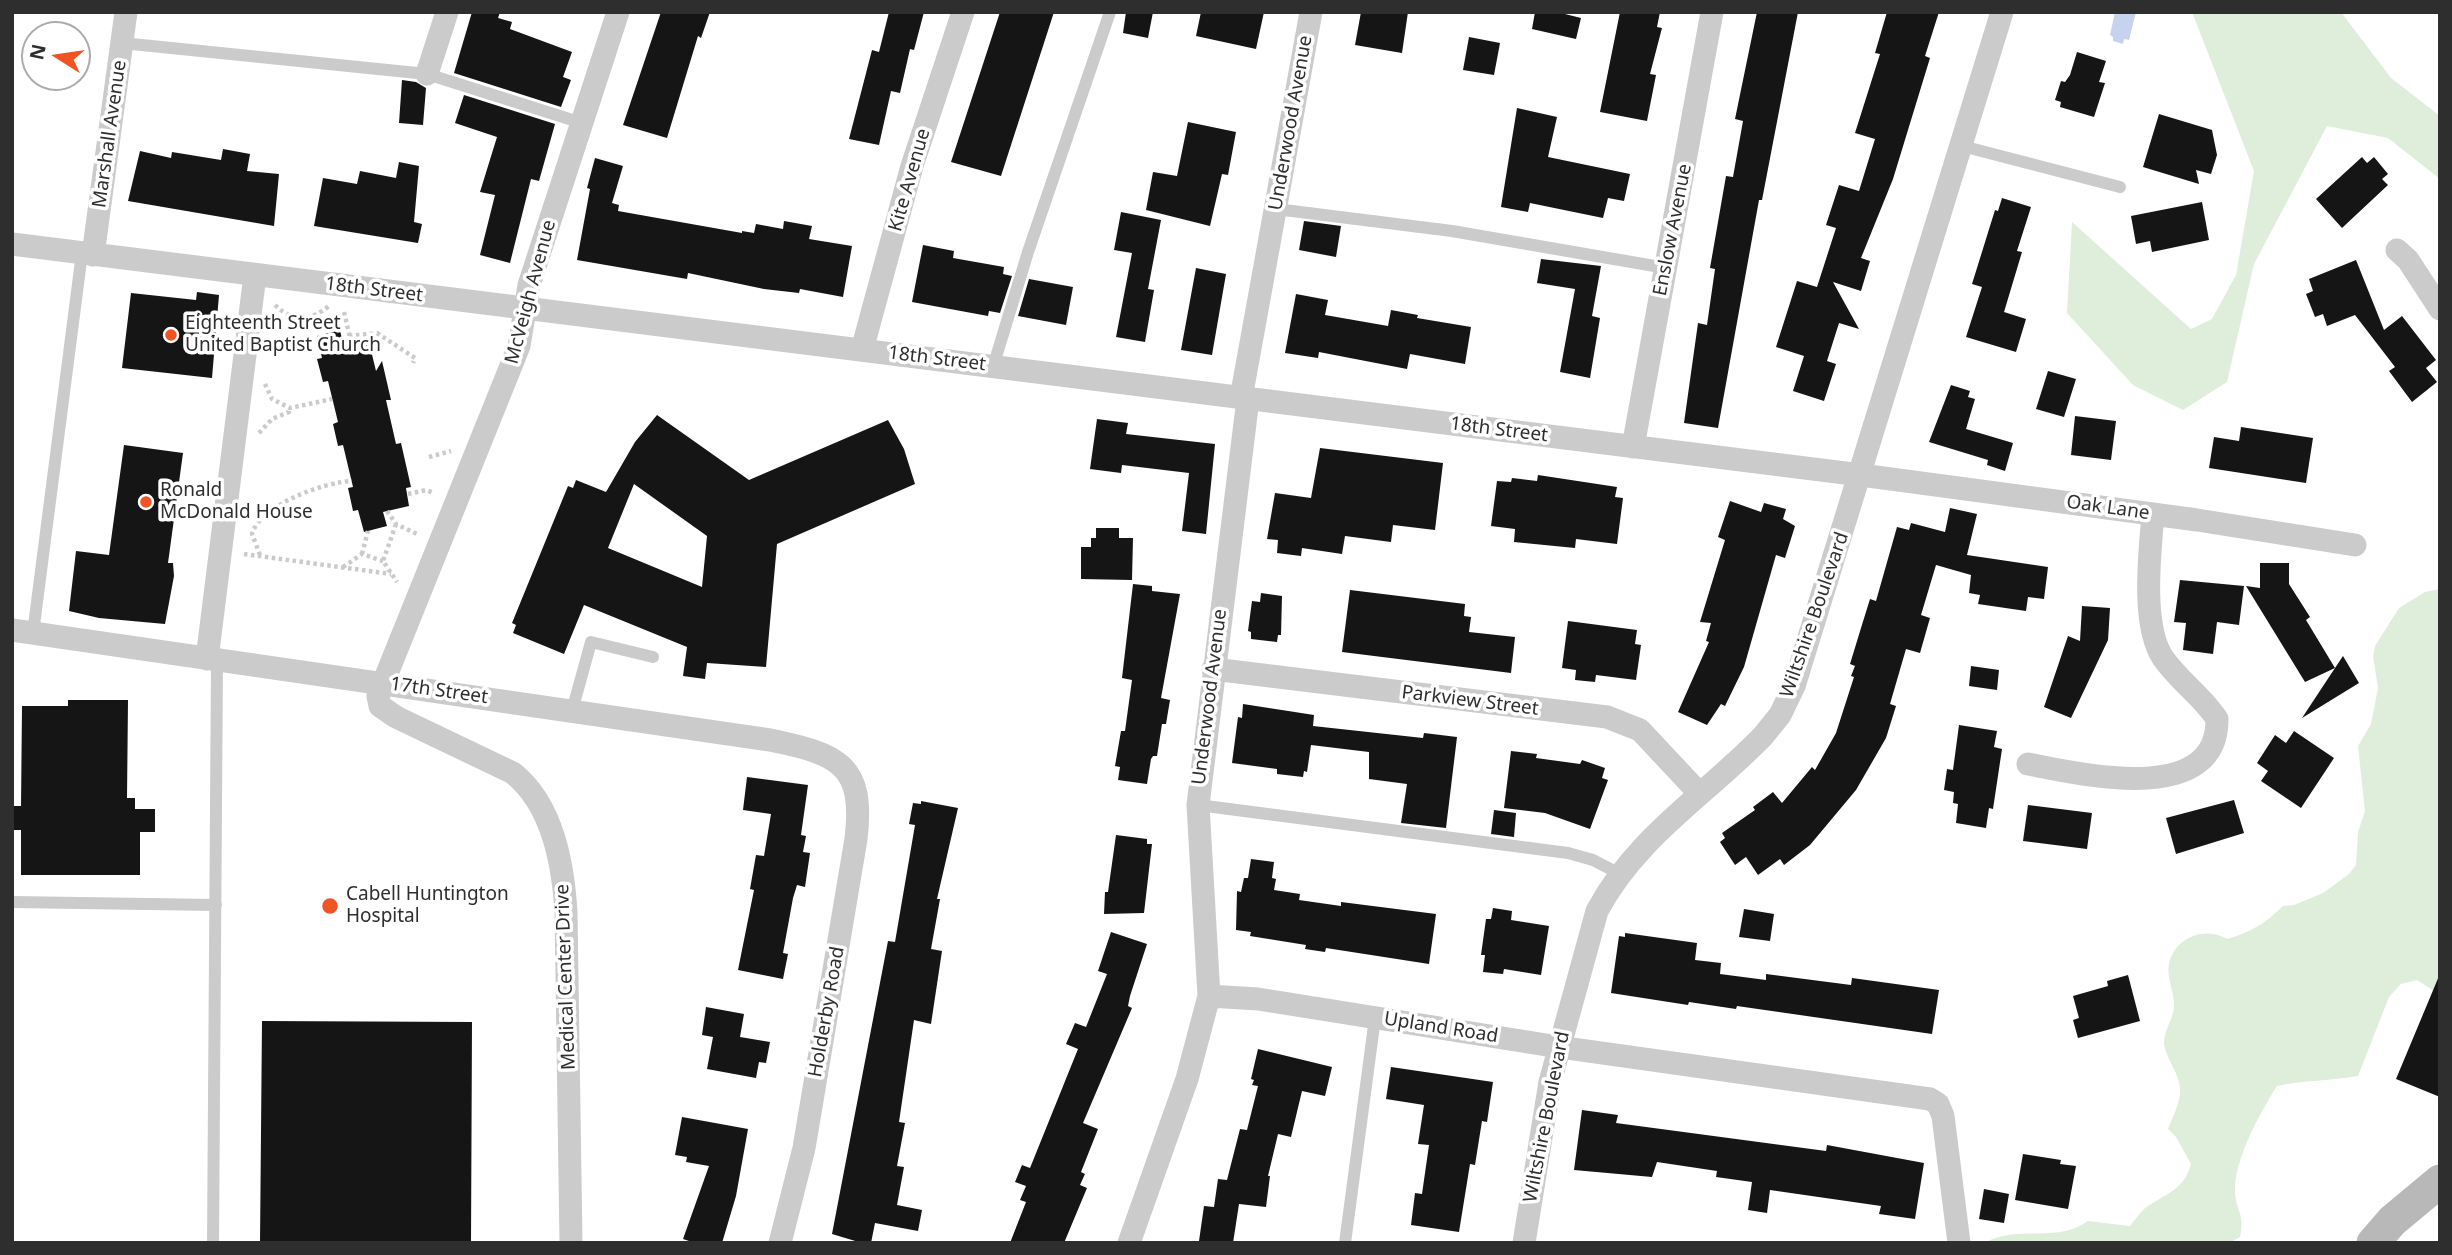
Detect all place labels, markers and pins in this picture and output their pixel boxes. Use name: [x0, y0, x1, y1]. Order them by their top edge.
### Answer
place label: Eighteenth Street United Baptist Church: [185, 313, 381, 357]
marker: Eighteenth Street United Baptist Church: [163, 327, 179, 343]
place label: Ronald McDonald House: [160, 480, 313, 524]
marker: Ronald McDonald House: [138, 494, 154, 510]
place label: Cabell Huntington Hospital: [346, 884, 509, 928]
marker: Cabell Huntington Hospital: [320, 896, 340, 916]

